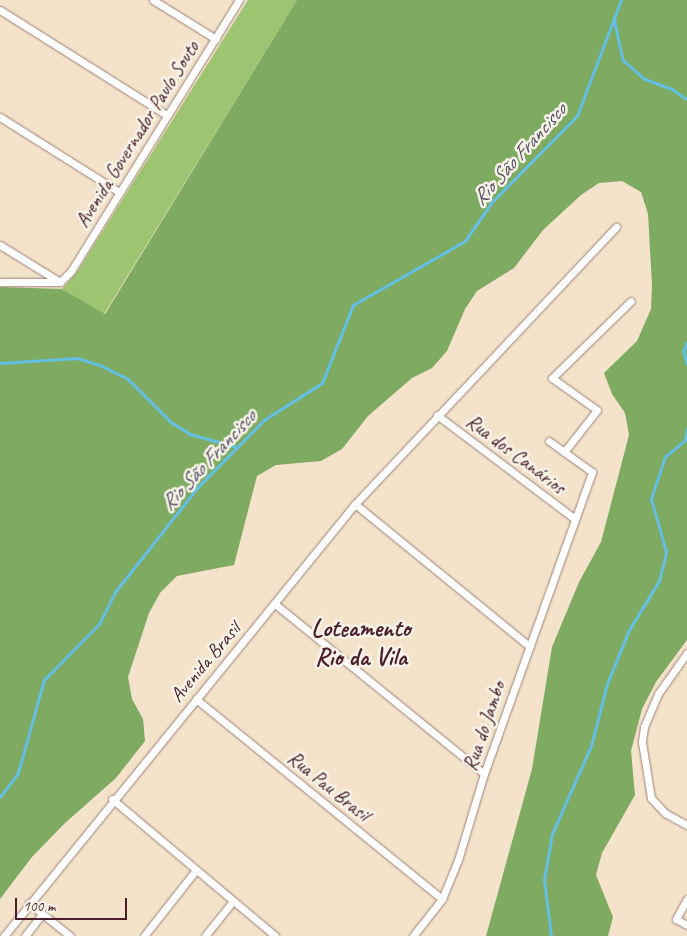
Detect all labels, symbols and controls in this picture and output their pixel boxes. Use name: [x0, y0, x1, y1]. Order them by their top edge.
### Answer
street label: Avenida Governador Paulo Souto: [70, 36, 204, 232]
water label: Rio São Francisco: [467, 98, 571, 210]
water label: Rio São Francisco: [155, 404, 261, 516]
street label: Rua dos Canários: [462, 409, 570, 499]
district label: Loteamento Rio da Vila: [311, 614, 411, 673]
street label: Avenida Brasil: [165, 617, 245, 707]
street label: Rua do Jambo: [458, 679, 510, 773]
street label: Rua Pau Brasil: [283, 745, 375, 827]
scale bar: [18, 888, 130, 920]
text: 100 m: [23, 897, 55, 916]

